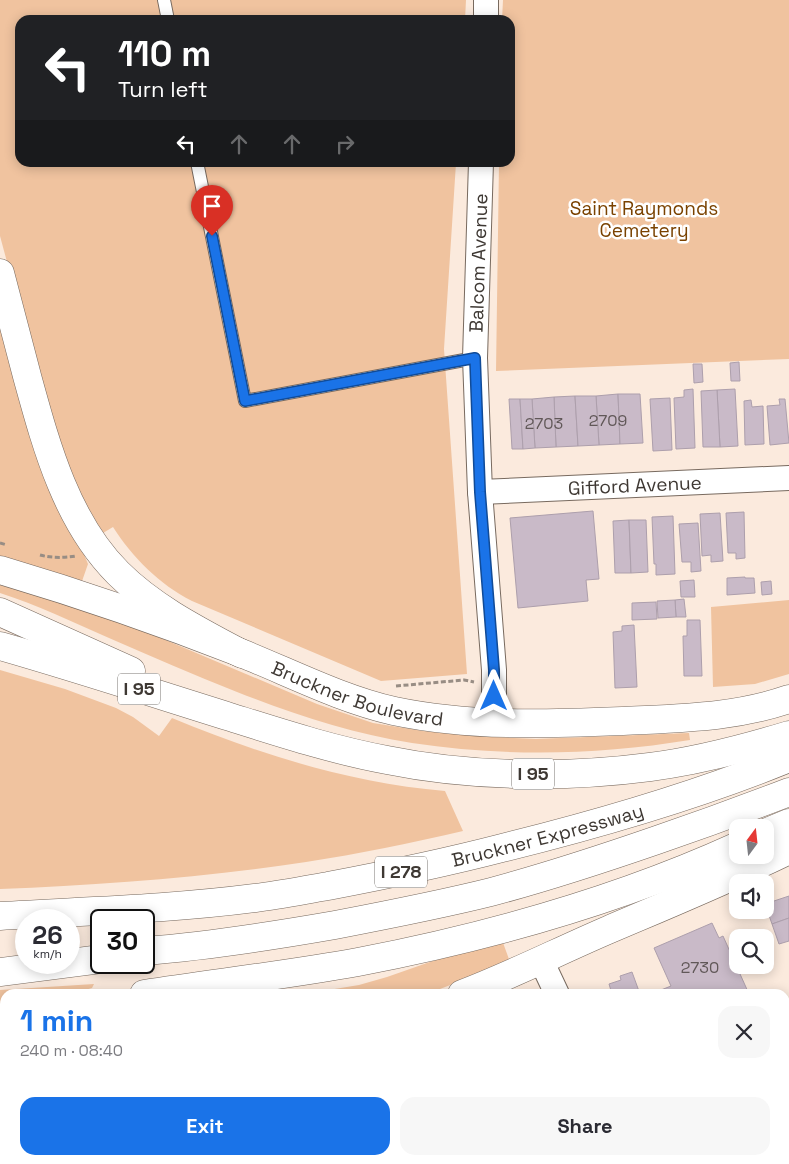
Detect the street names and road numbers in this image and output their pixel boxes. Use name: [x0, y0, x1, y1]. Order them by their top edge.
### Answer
street label: Balcom Avenue: [464, 193, 493, 333]
street label: Gifford Avenue: [567, 470, 702, 501]
street label: Bruckner Boulevard: [267, 655, 445, 732]
road number: I 95: [118, 674, 160, 704]
road number: I 95: [512, 759, 554, 790]
street label: Bruckner Expressway: [449, 798, 647, 873]
road number: I 278: [375, 856, 427, 888]

